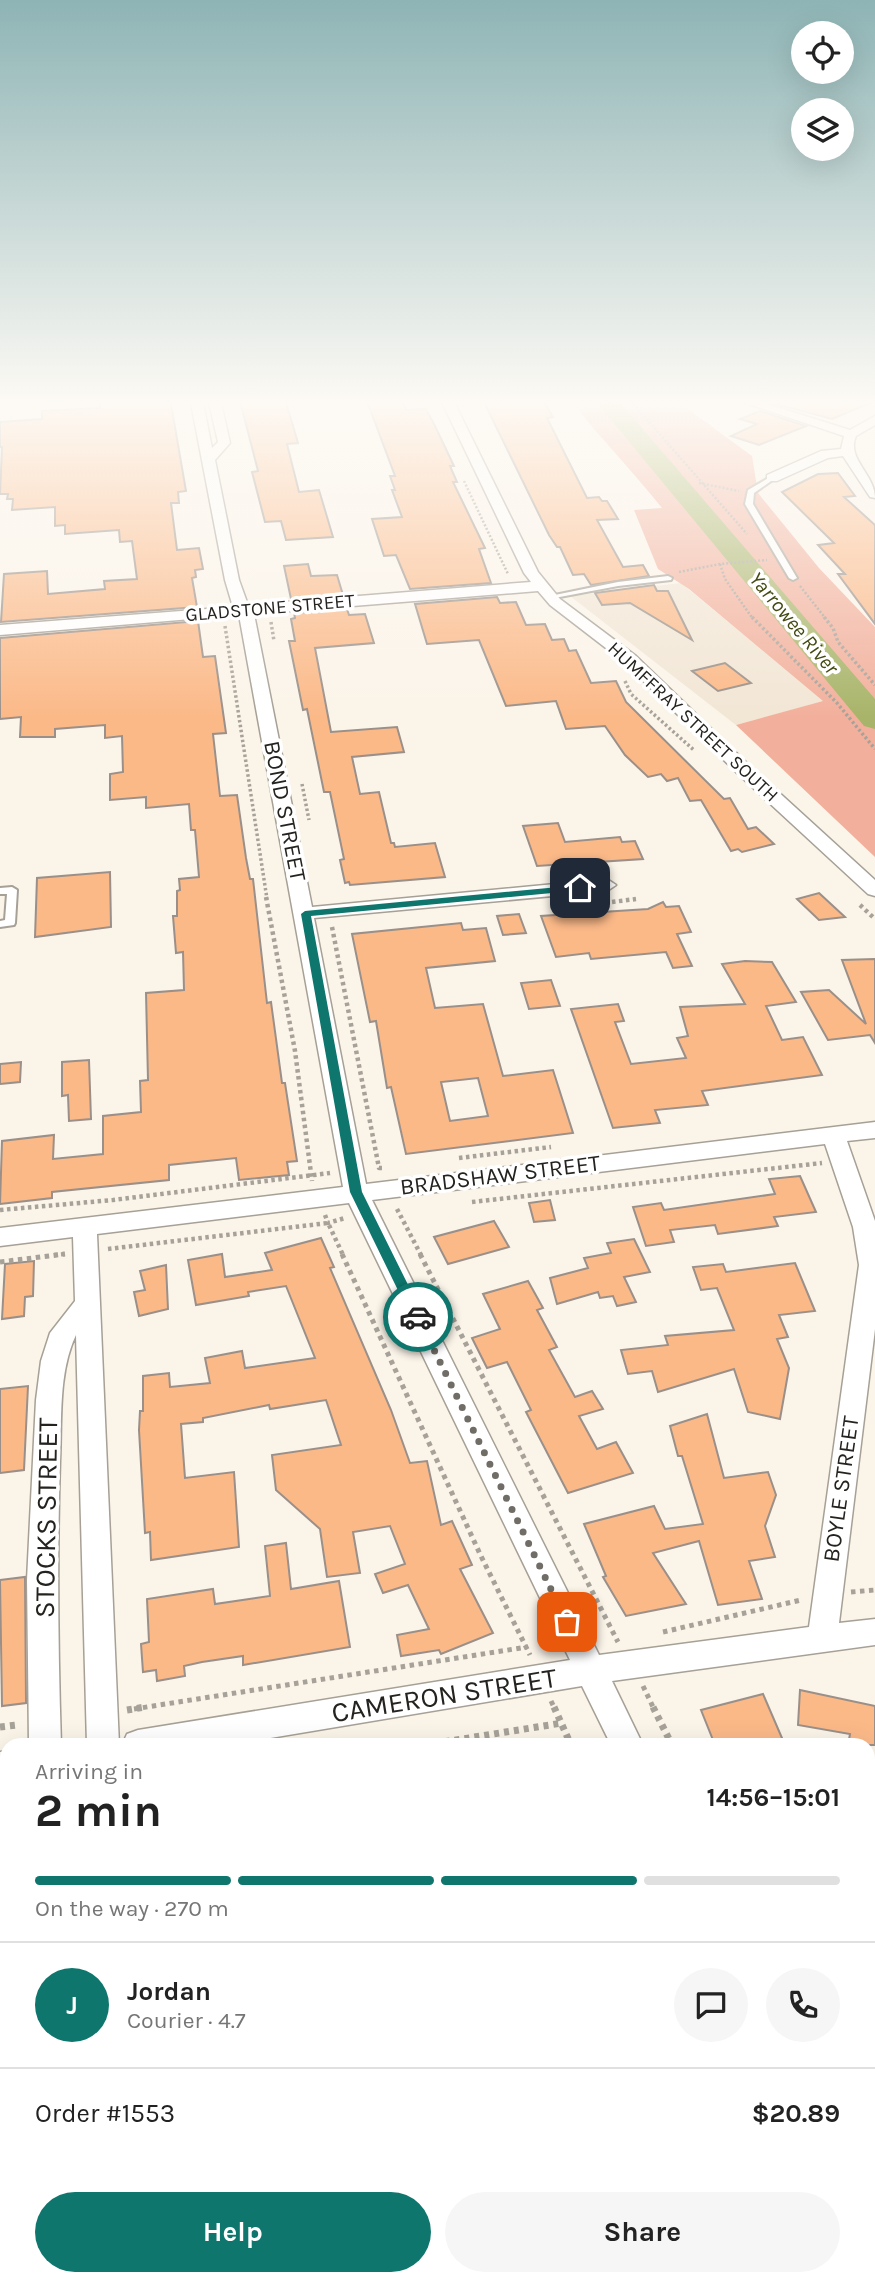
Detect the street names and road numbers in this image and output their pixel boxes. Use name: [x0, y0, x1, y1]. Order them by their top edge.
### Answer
street label: GLADSTONE STREET: [185, 590, 356, 626]
street label: HUMFFRAY STREET SOUTH: [603, 637, 783, 807]
street label: BOND STREET: [258, 739, 312, 884]
street label: BRADSHAW STREET: [398, 1149, 602, 1201]
street label: BOYLE STREET: [817, 1414, 865, 1564]
street label: STOCKS STREET: [28, 1418, 64, 1618]
street label: CAMERON STREET: [329, 1661, 559, 1729]

